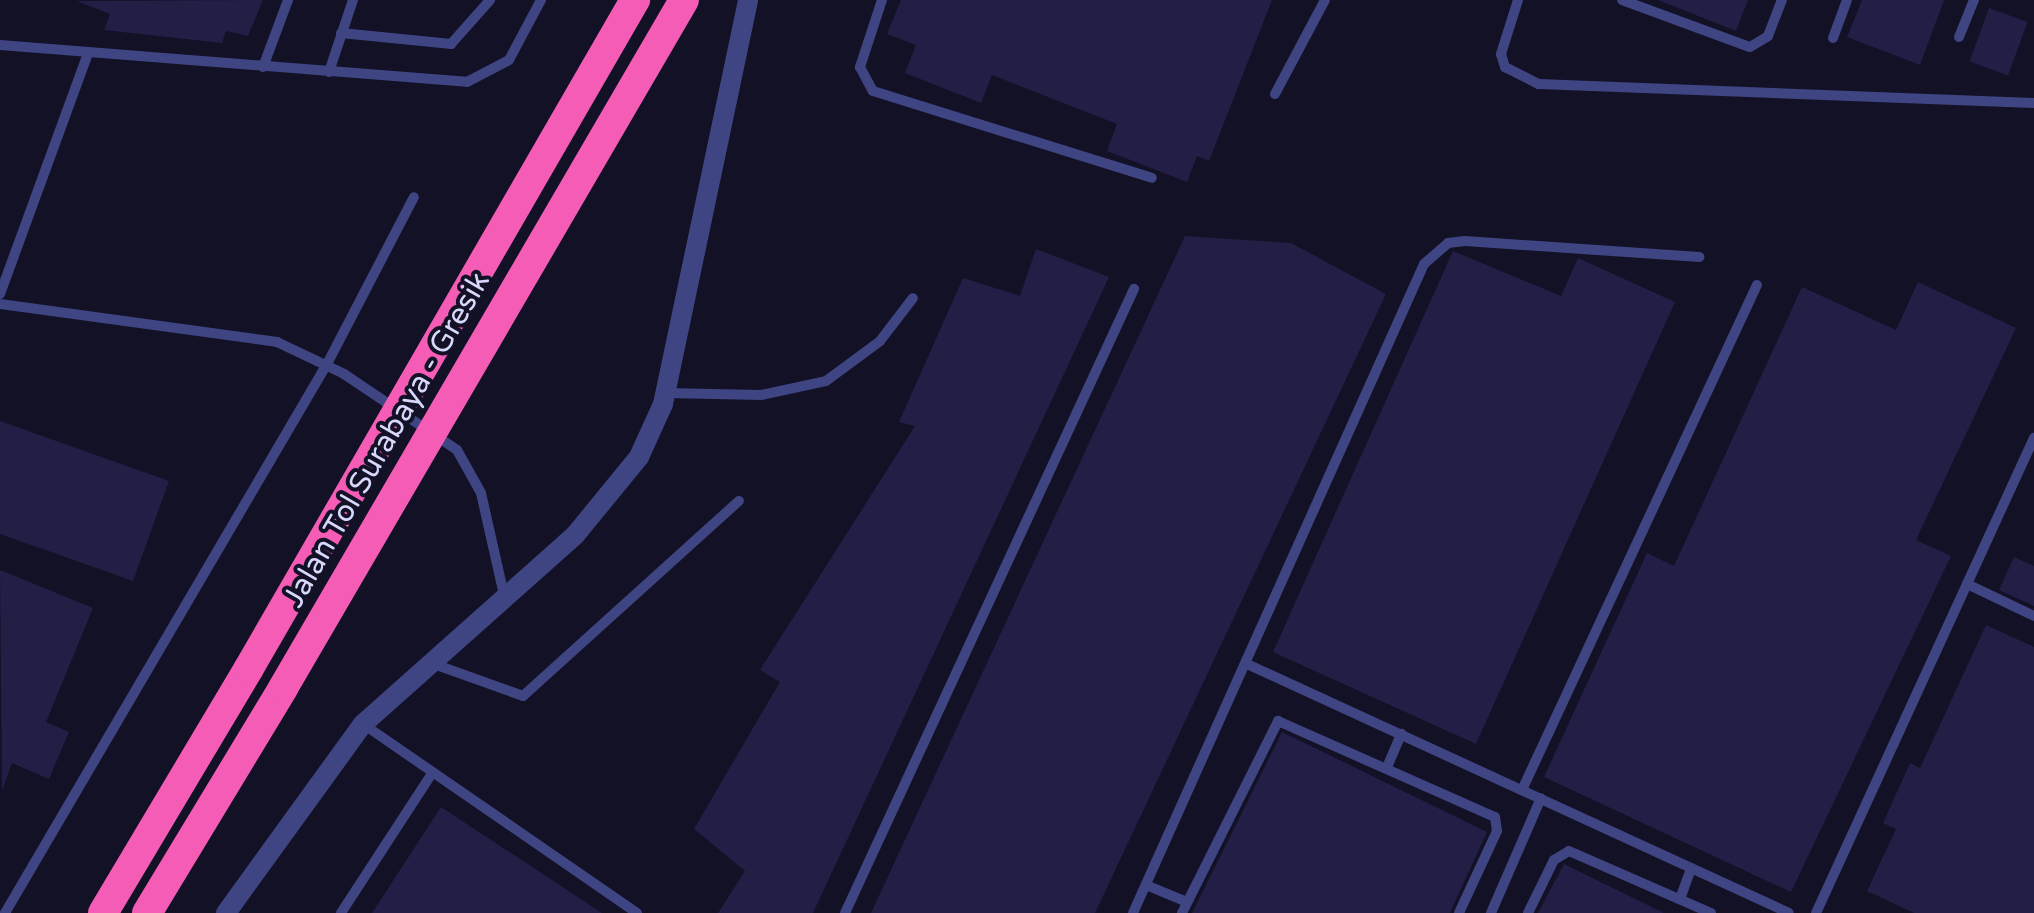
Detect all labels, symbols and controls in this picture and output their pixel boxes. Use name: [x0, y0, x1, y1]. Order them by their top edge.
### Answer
street label: Jalan Tol Surabaya - Gresik: [276, 266, 498, 614]

